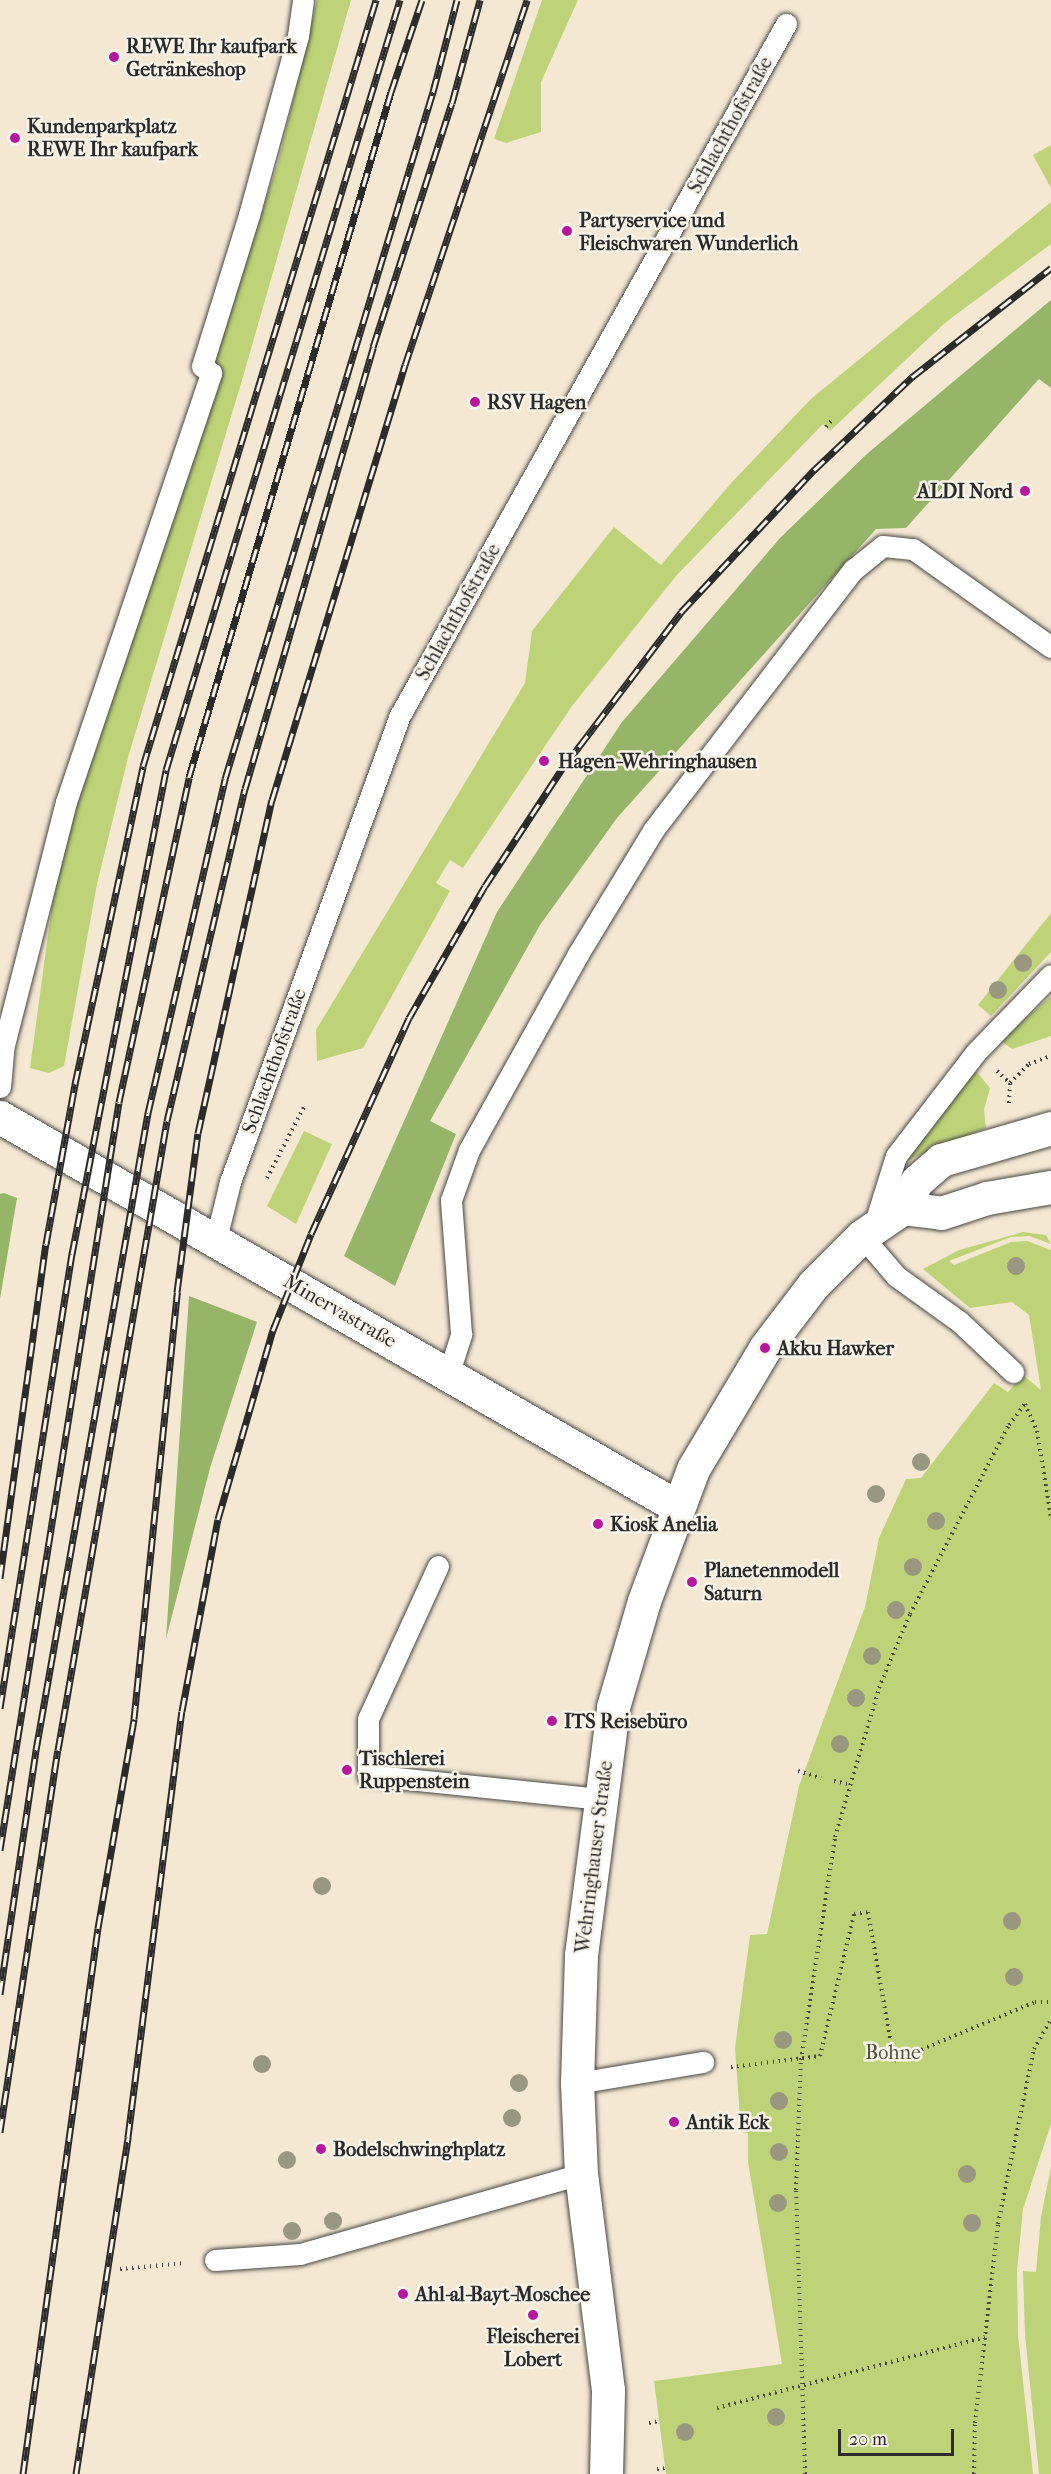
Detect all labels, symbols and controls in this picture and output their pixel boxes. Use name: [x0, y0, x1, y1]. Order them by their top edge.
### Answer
place label: REWE Ihr kaufpark Getränkeshop: [126, 34, 297, 81]
marker: REWE Ihr kaufpark Getränkeshop: [107, 50, 121, 64]
street label: Schlachthofstraße: [682, 52, 778, 198]
place label: Kundenparkplatz REWE Ihr kaufpark: [27, 114, 198, 161]
marker: Kundenparkplatz REWE Ihr kaufpark: [8, 131, 22, 145]
place label: Partyservice und Fleischwaren Wunderlich: [579, 208, 799, 255]
marker: Partyservice und Fleischwaren Wunderlich: [560, 224, 574, 238]
place label: RSV Hagen: [487, 390, 586, 414]
marker: RSV Hagen: [468, 395, 482, 409]
place label: ALDI Nord: [917, 479, 1013, 503]
marker: ALDI Nord: [1018, 484, 1032, 498]
street label: Schlachthofstraße: [410, 539, 506, 685]
place label: Hagen-Wehringhausen: [558, 749, 757, 773]
marker: Hagen-Wehringhausen: [535, 752, 553, 770]
street label: Schlachthofstraße: [237, 985, 311, 1137]
street label: Minervastraße: [279, 1269, 401, 1353]
place label: Akku Hawker: [777, 1336, 894, 1360]
marker: Akku Hawker: [758, 1341, 772, 1355]
place label: Kiosk Anelia: [610, 1512, 717, 1536]
marker: Kiosk Anelia: [591, 1517, 605, 1531]
place label: Planetenmodell Saturn: [704, 1558, 839, 1605]
marker: Planetenmodell Saturn: [685, 1575, 699, 1589]
place label: ITS Reisebüro: [564, 1709, 687, 1733]
marker: ITS Reisebüro: [545, 1714, 559, 1728]
place label: Tischlerei Ruppenstein: [359, 1746, 470, 1793]
street label: Wehringhauser Straße: [570, 1759, 618, 1955]
marker: Tischlerei Ruppenstein: [340, 1763, 354, 1777]
park label: Bohne: [865, 2040, 921, 2064]
place label: Antik Eck: [686, 2110, 769, 2134]
marker: Antik Eck: [667, 2115, 681, 2129]
place label: Bodelschwinghplatz: [333, 2137, 505, 2161]
marker: Bodelschwinghplatz: [314, 2142, 328, 2156]
place label: Ahl-al-Bayt-Moschee: [415, 2282, 590, 2306]
marker: Ahl-al-Bayt-Moschee: [396, 2287, 410, 2301]
marker: Fleischerei Lobert: [526, 2308, 540, 2322]
place label: Fleischerei Lobert: [486, 2324, 580, 2371]
scale bar: [841, 2417, 956, 2455]
text: 20 m: [849, 2429, 887, 2450]

